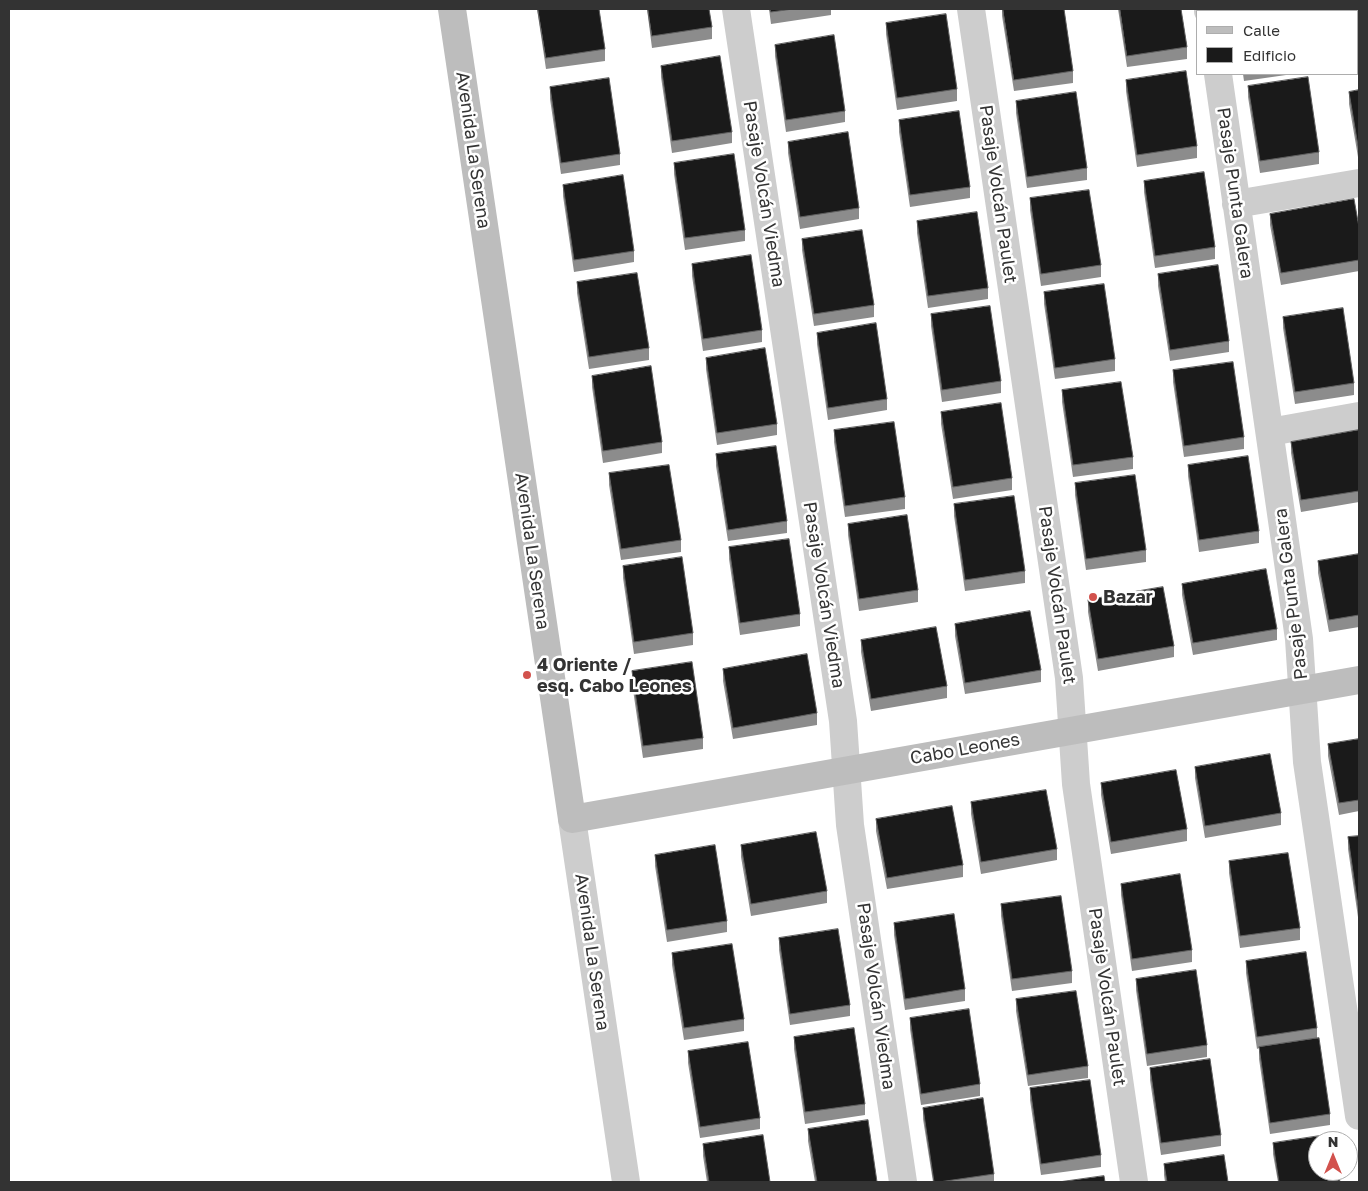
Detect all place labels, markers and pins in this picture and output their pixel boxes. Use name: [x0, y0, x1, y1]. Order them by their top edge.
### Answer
place label: Bazar: [1103, 586, 1153, 608]
marker: Bazar: [1087, 591, 1099, 603]
place label: 4 Oriente / esq. Cabo Leones: [537, 654, 692, 696]
marker: 4 Oriente / esq. Cabo Leones: [521, 669, 533, 681]

